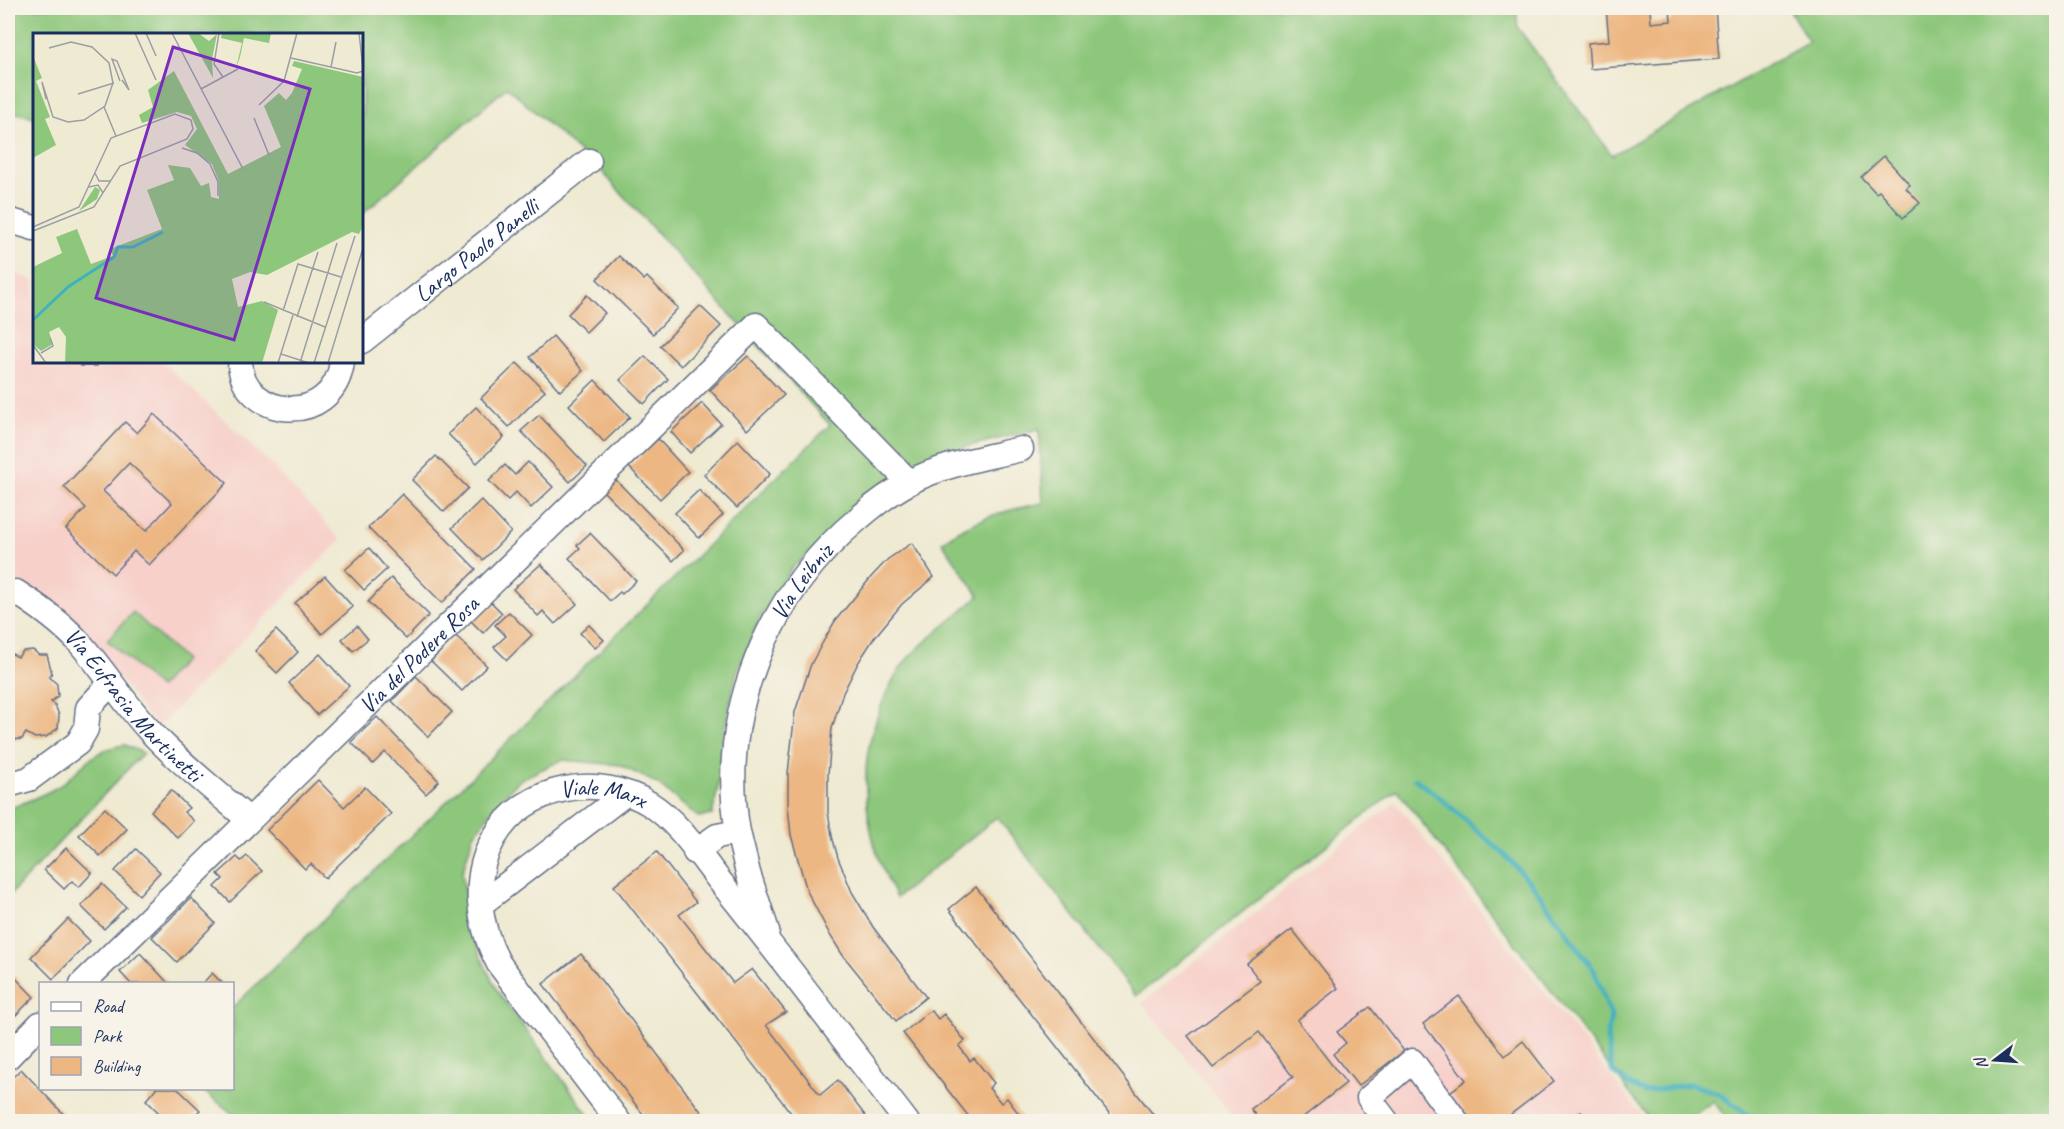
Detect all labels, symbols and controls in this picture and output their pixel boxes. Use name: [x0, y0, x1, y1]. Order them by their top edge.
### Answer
inset map: [33, 33, 363, 363]
street label: Largo Paolo Panelli: [408, 190, 547, 309]
street label: Via Leibniz: [764, 536, 840, 625]
street label: Via del Podere Rosa: [352, 588, 486, 720]
street label: Via Eufrasia Martinetti: [58, 621, 211, 790]
street label: Viale Marx: [557, 772, 654, 815]
legend: [39, 982, 234, 1090]
text: Road: [93, 995, 126, 1017]
text: Park: [93, 1025, 123, 1047]
north arrow: [1965, 1030, 2025, 1090]
text: N: [1970, 1053, 1993, 1072]
text: Building: [93, 1055, 142, 1077]

